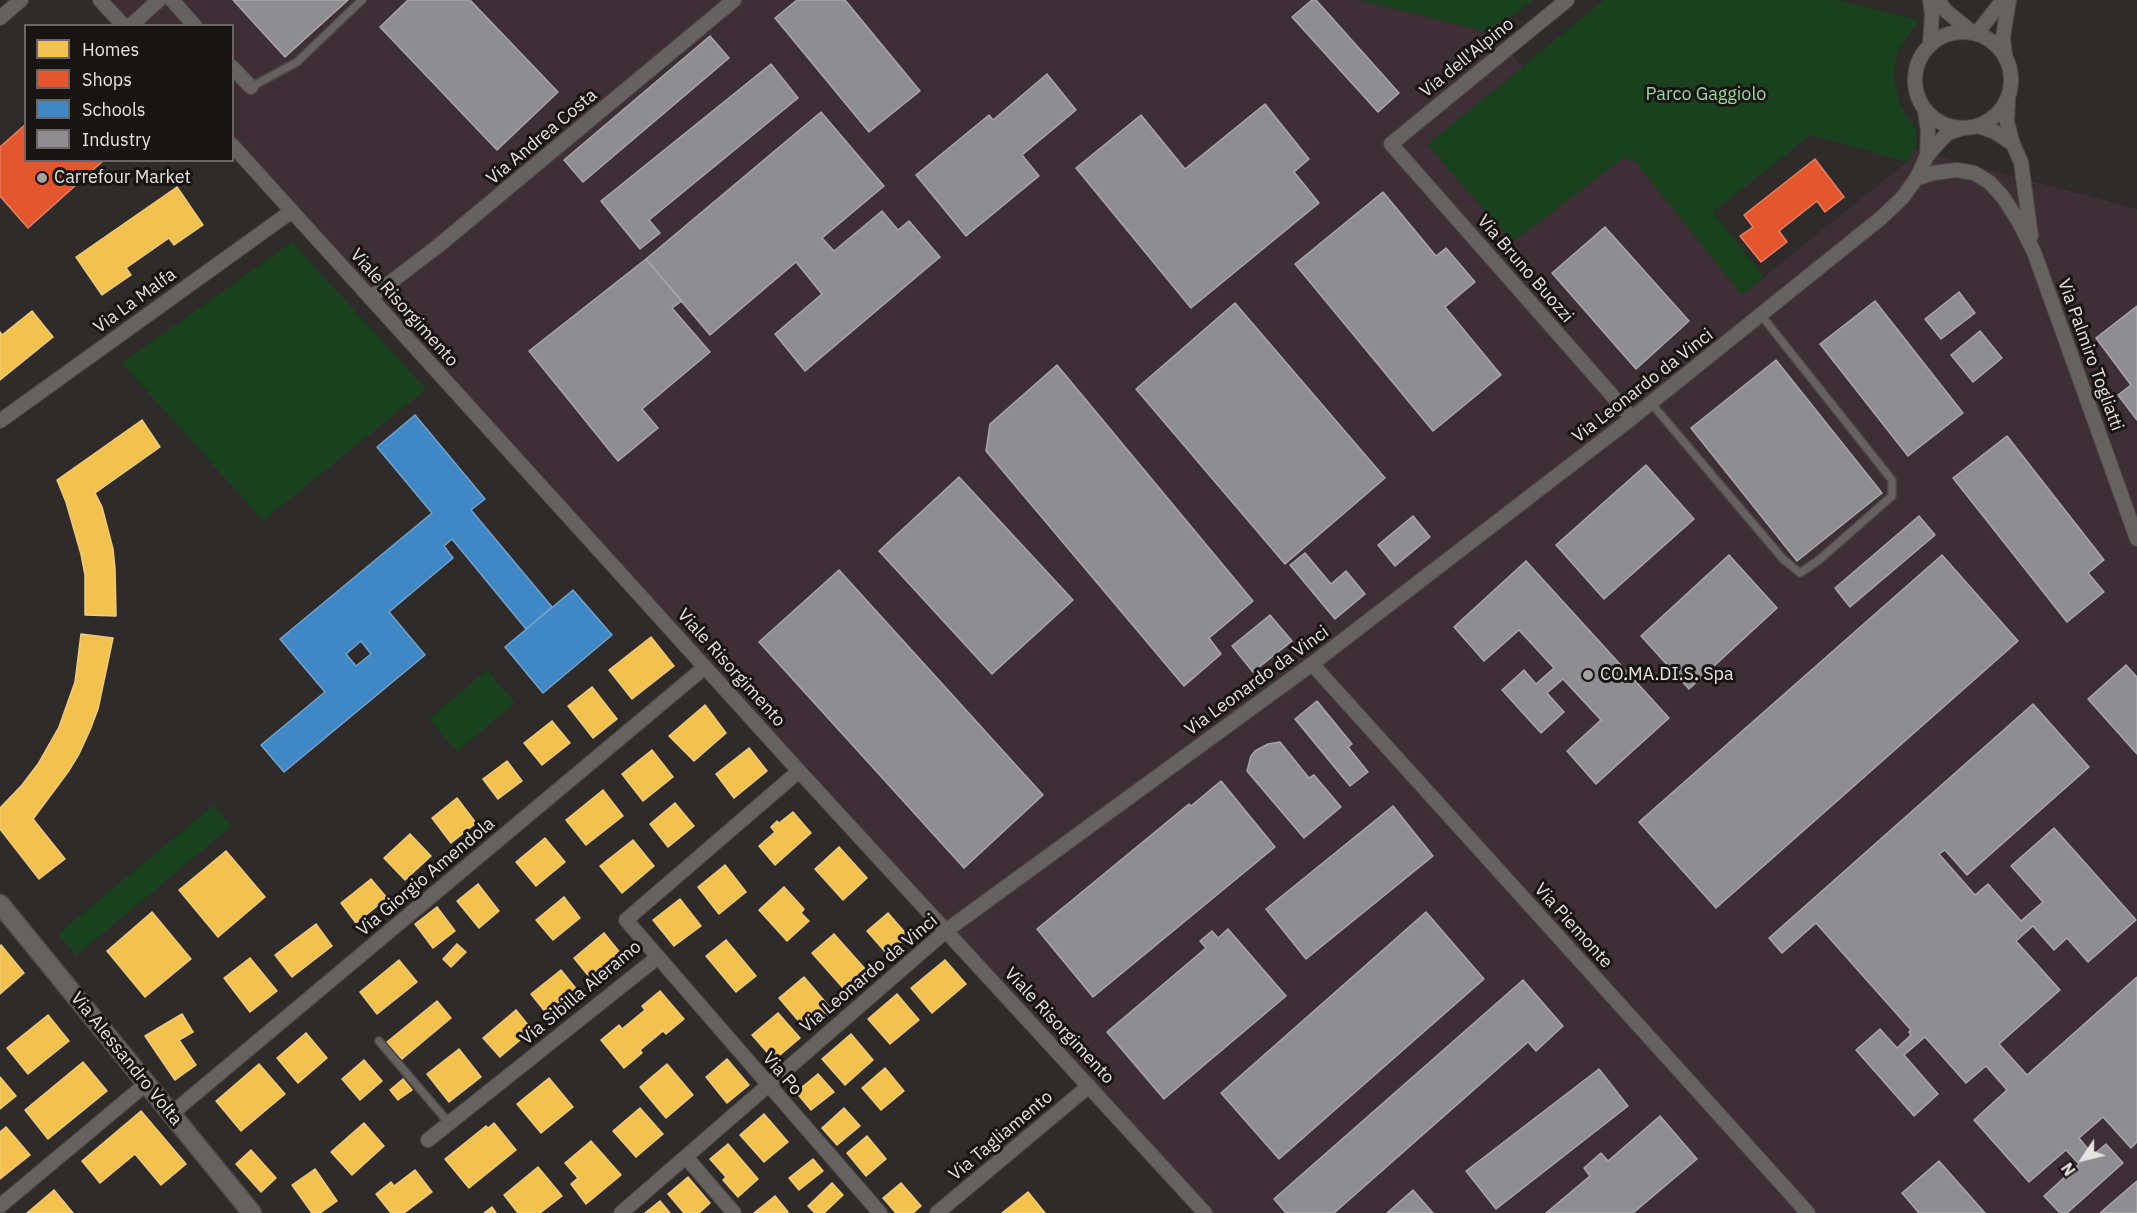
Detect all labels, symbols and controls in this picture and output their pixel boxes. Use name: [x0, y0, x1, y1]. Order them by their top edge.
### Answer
street label: Via dell'Alpino: [1416, 14, 1518, 102]
legend: [24, 24, 234, 162]
text: Homes: [82, 38, 139, 61]
text: Shops: [82, 68, 132, 91]
street label: Via Andrea Costa: [482, 84, 602, 190]
park label: Parco Gaggiolo: [1646, 84, 1766, 106]
text: Schools: [82, 98, 146, 121]
text: Industry: [82, 128, 151, 151]
place label: Carrefour Market: [54, 167, 191, 189]
marker: Carrefour Market: [35, 171, 49, 185]
street label: Via Bruno Buozzi: [1472, 211, 1578, 327]
street label: Viale Risorgimento: [345, 245, 463, 371]
street label: Via La Malfa: [90, 264, 180, 338]
street label: Via Palmiro Togliatti: [2052, 276, 2128, 434]
street label: Via Leonardo da Vinci: [1568, 324, 1718, 448]
street label: Viale Risorgimento: [672, 605, 790, 731]
street label: Via Leonardo da Vinci: [1181, 621, 1333, 741]
place label: CO.MA.DI.S. Spa: [1600, 664, 1734, 686]
marker: CO.MA.DI.S. Spa: [1581, 668, 1595, 682]
street label: Via Giorgio Amendola: [353, 813, 499, 941]
street label: Via Piemonte: [1529, 879, 1617, 973]
street label: Via Leonardo da Vinci: [796, 910, 942, 1038]
street label: Via Sibilla Aleramo: [516, 936, 646, 1050]
street label: Viale Risorgimento: [1000, 963, 1118, 1089]
street label: Via Alessandro Volta: [66, 988, 186, 1130]
street label: Via Po: [757, 1048, 807, 1100]
street label: Via Tagliamento: [945, 1086, 1057, 1186]
north arrow: [2053, 1129, 2113, 1189]
text: N: [2057, 1159, 2080, 1180]

